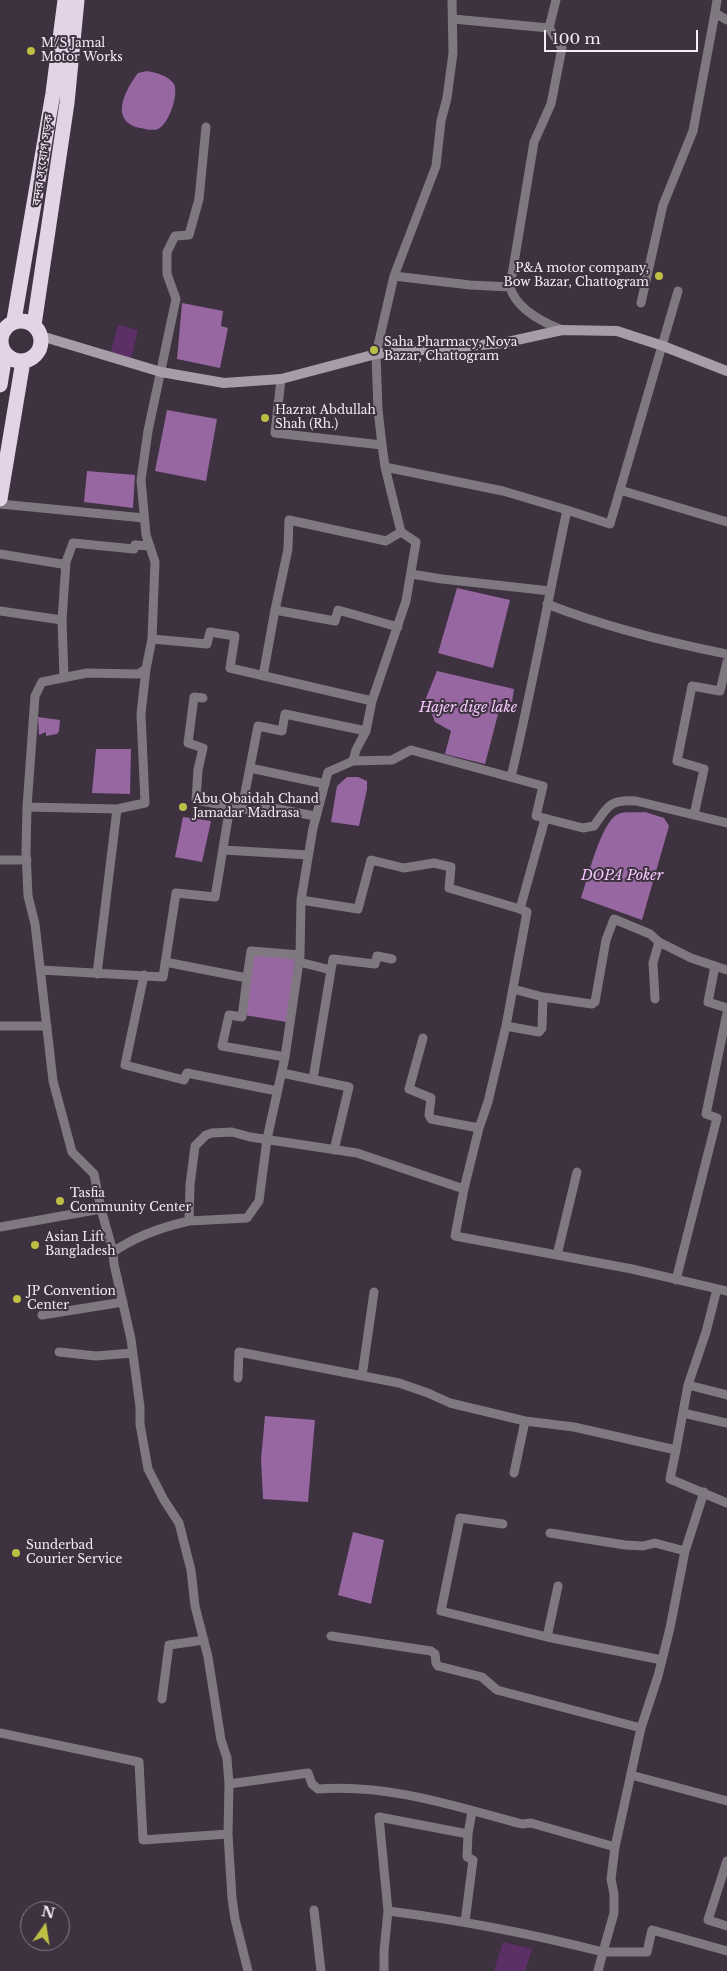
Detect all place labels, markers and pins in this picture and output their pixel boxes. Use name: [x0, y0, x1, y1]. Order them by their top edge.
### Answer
place label: M/S Jamal Motor Works: [41, 37, 123, 65]
marker: M/S Jamal Motor Works: [25, 45, 37, 57]
place label: P&A motor company, Bow Bazar, Chattogram: [503, 262, 649, 290]
marker: P&A motor company, Bow Bazar, Chattogram: [653, 270, 665, 282]
place label: Saha Pharmacy, Noya Bazar, Chattogram: [384, 336, 518, 364]
marker: Saha Pharmacy, Noya Bazar, Chattogram: [368, 344, 380, 356]
place label: Hazrat Abdullah Shah (Rh.): [275, 404, 376, 432]
marker: Hazrat Abdullah Shah (Rh.): [259, 412, 271, 424]
place label: Abu Obaidah Chand Jamadar Madrasa: [193, 793, 319, 821]
marker: Abu Obaidah Chand Jamadar Madrasa: [177, 801, 189, 813]
place label: Tasfia Community Center: [70, 1187, 191, 1215]
marker: Tasfia Community Center: [54, 1195, 66, 1207]
place label: Asian Lift Bangladesh: [45, 1231, 116, 1259]
marker: Asian Lift Bangladesh: [29, 1239, 41, 1251]
place label: JP Convention Center: [27, 1285, 116, 1313]
marker: JP Convention Center: [11, 1293, 23, 1305]
place label: Sunderbad Courier Service: [26, 1539, 122, 1567]
marker: Sunderbad Courier Service: [10, 1547, 22, 1559]

